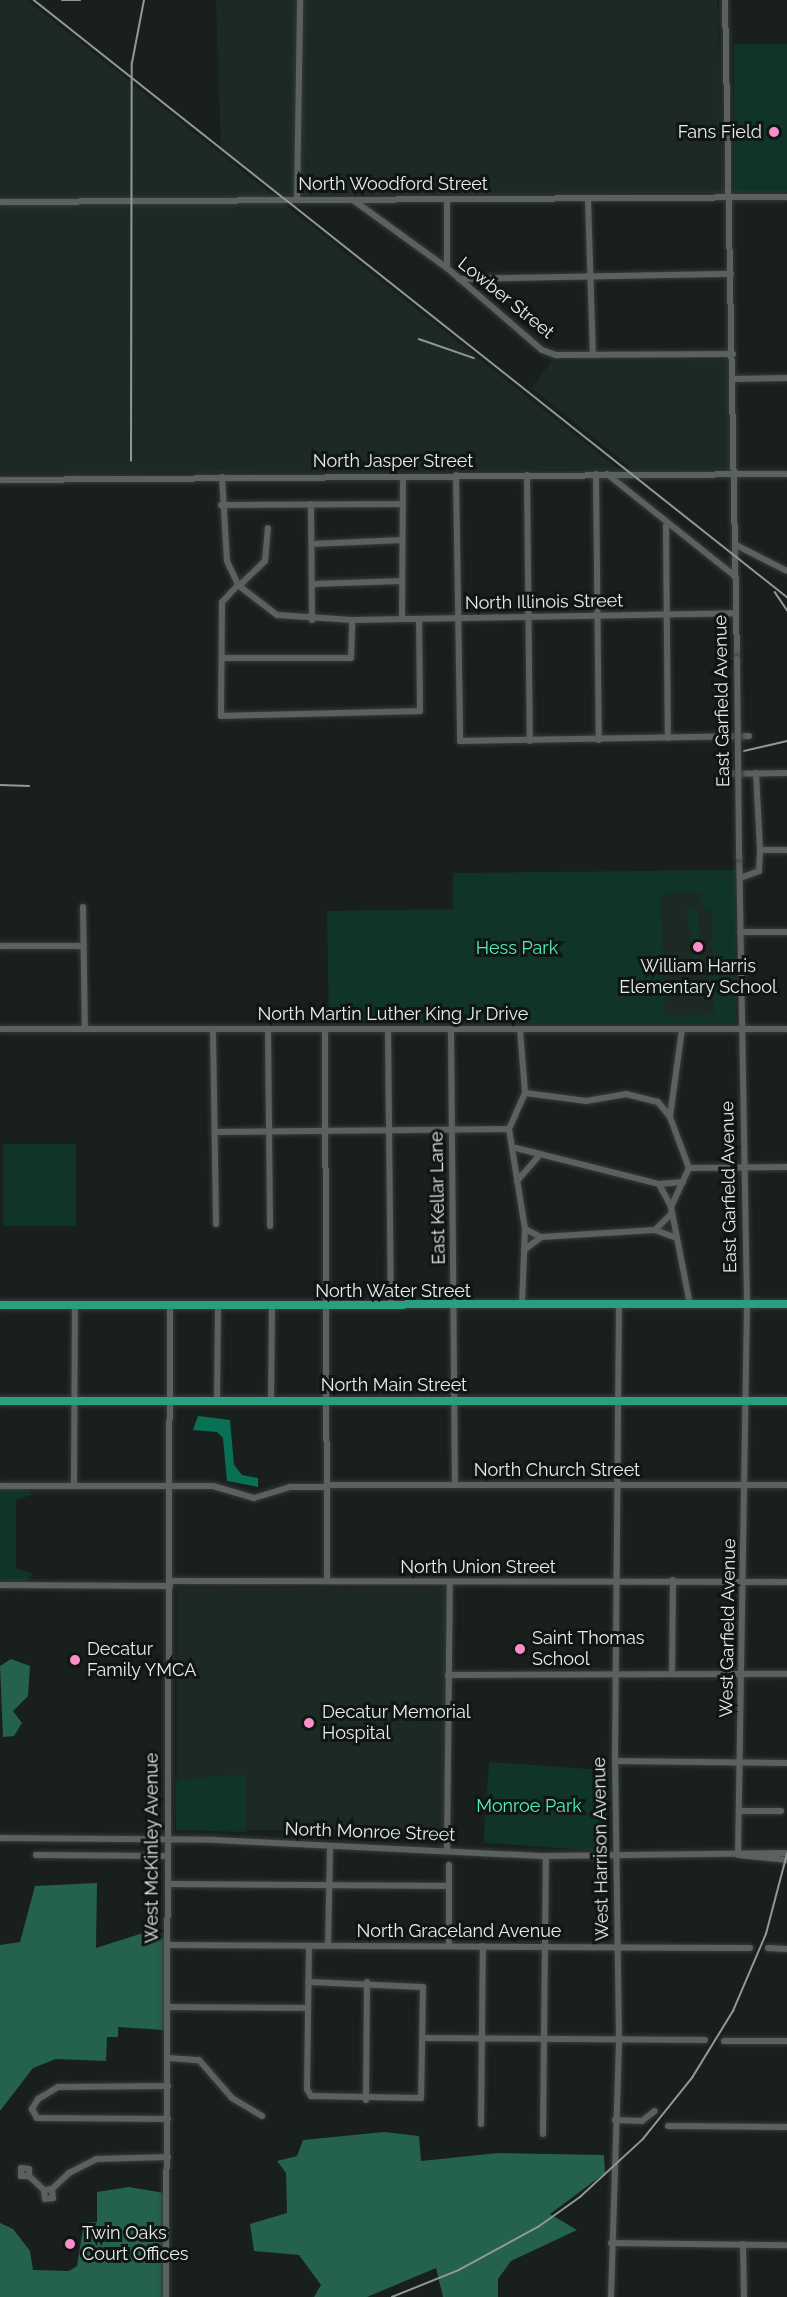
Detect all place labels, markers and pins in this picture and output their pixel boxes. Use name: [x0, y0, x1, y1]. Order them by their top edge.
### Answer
place label: Fans Field: [678, 121, 762, 143]
marker: Fans Field: [767, 125, 781, 139]
marker: William Harris Elementary School: [691, 940, 705, 954]
place label: William Harris Elementary School: [619, 956, 777, 998]
place label: Saint Thomas School: [532, 1628, 645, 1670]
place label: Decatur Family YMCA: [87, 1639, 197, 1682]
marker: Saint Thomas School: [513, 1642, 527, 1656]
marker: Decatur Family YMCA: [68, 1653, 82, 1667]
place label: Decatur Memorial Hospital: [322, 1702, 471, 1744]
marker: Decatur Memorial Hospital: [300, 1714, 318, 1732]
place label: Twin Oaks Court Offices: [82, 2223, 188, 2266]
marker: Twin Oaks Court Offices: [63, 2237, 77, 2251]

